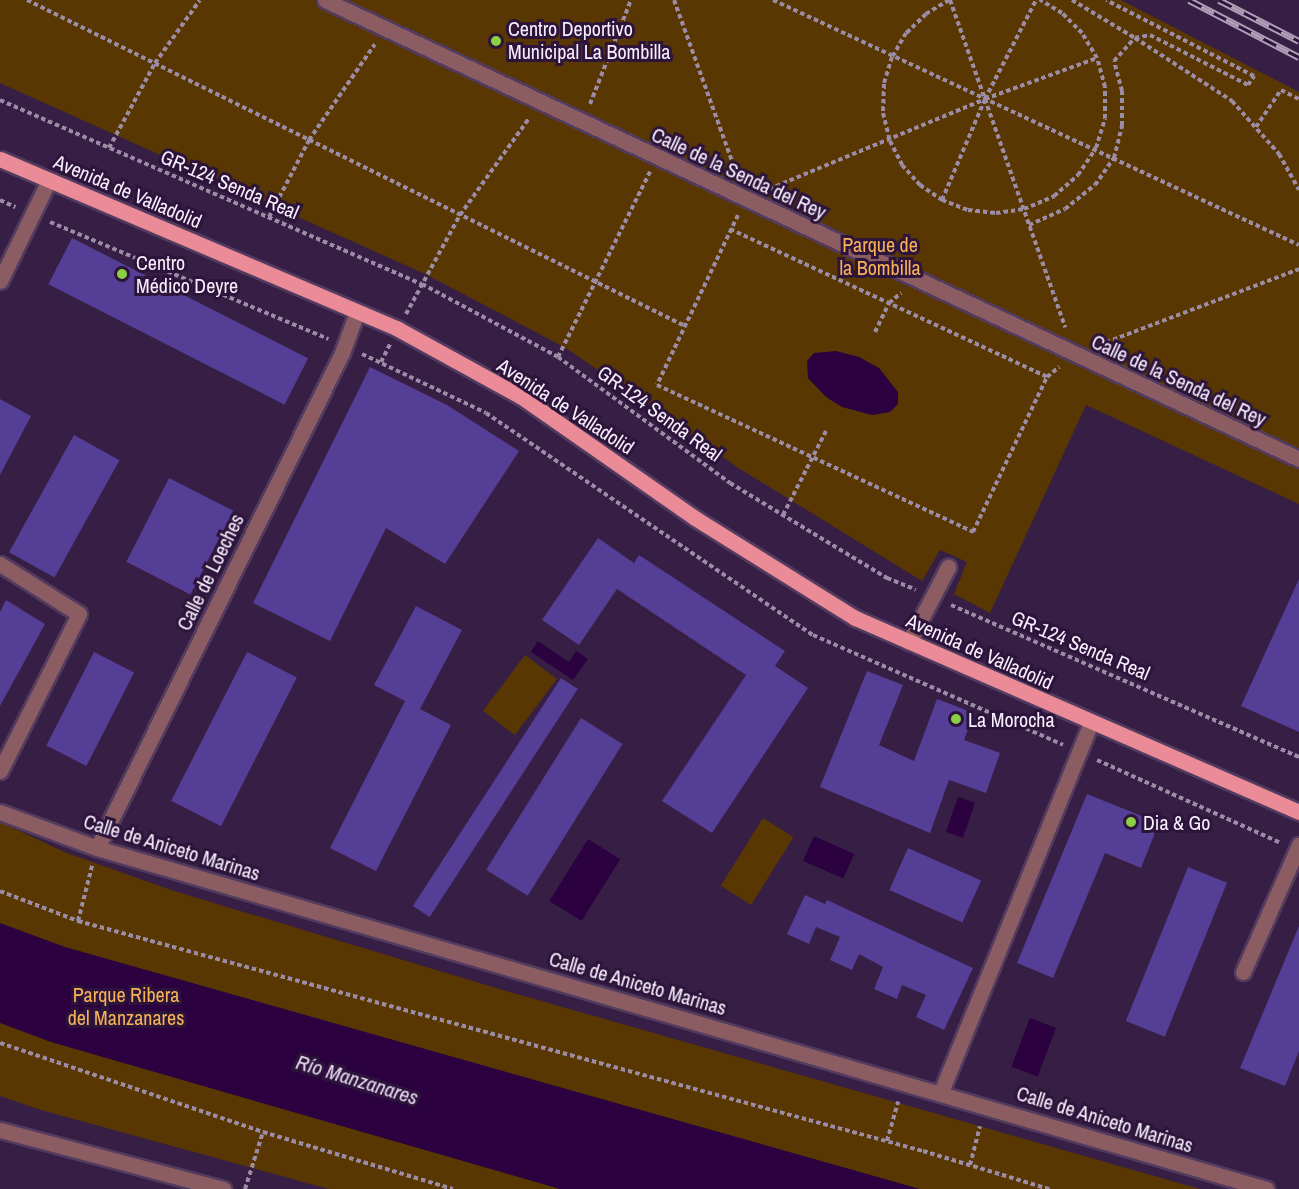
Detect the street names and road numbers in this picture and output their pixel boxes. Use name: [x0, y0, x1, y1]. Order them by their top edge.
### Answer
street label: Calle de la Senda del Rey: [648, 122, 830, 224]
street label: GR-124 Senda Real: [157, 144, 303, 224]
street label: Avenida de Valladolid: [51, 149, 205, 233]
street label: Calle de la Senda del Rey: [1088, 329, 1270, 431]
street label: Avenida de Valladolid: [493, 353, 639, 459]
street label: GR-124 Senda Real: [593, 360, 727, 466]
street label: Calle de Loeches: [171, 510, 249, 634]
street label: GR-124 Senda Real: [1008, 605, 1154, 685]
street label: Avenida de Valladolid: [903, 608, 1057, 694]
street label: Calle de Aniceto Marinas: [80, 809, 264, 885]
street label: Calle de Aniceto Marinas: [546, 946, 730, 1020]
street label: Calle de Aniceto Marinas: [1013, 1081, 1197, 1157]

